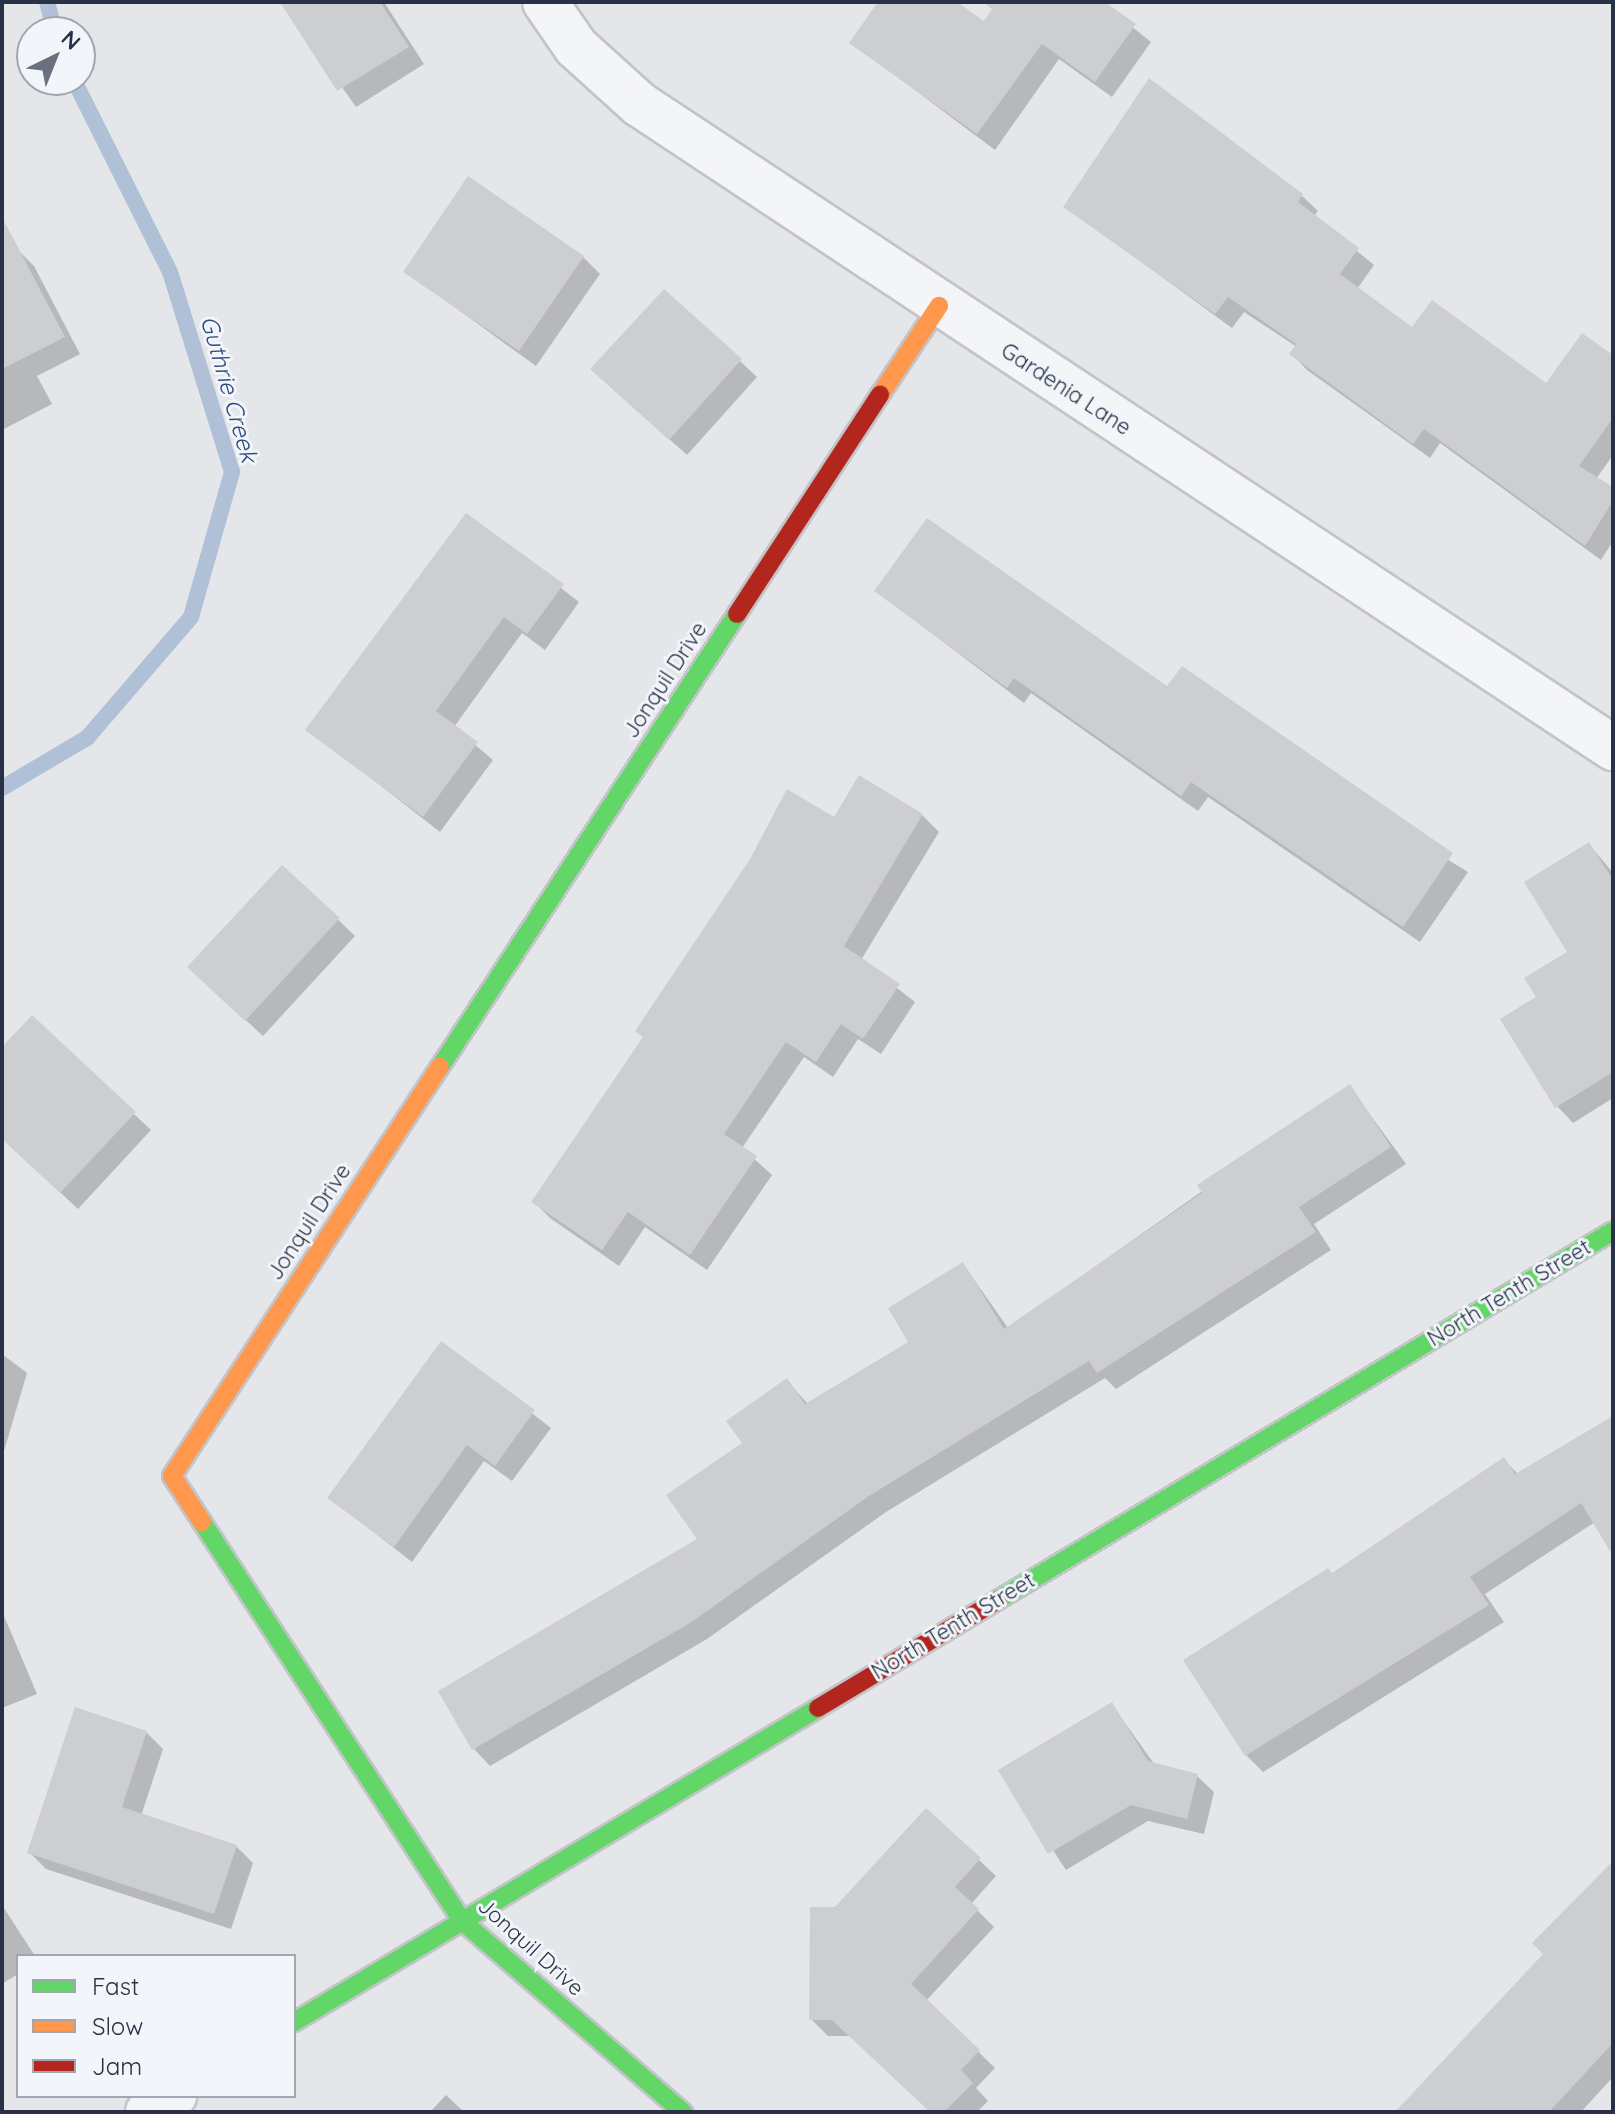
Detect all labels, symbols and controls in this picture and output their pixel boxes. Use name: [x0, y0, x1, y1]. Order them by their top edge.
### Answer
north arrow: [16, 16, 96, 96]
text: N: [56, 24, 86, 56]
water label: Guthrie Creek: [194, 312, 264, 466]
street label: Gardenia Lane: [996, 337, 1136, 441]
street label: Jonquil Drive: [618, 617, 712, 743]
street label: Jonquil Drive: [262, 1159, 356, 1285]
street label: North Tenth Street: [1423, 1234, 1595, 1352]
street label: North Tenth Street: [867, 1567, 1039, 1685]
street label: Jonquil Drive: [473, 1893, 589, 2001]
legend: [16, 1954, 296, 2098]
text: Fast: [92, 1971, 139, 2001]
text: Slow: [92, 2011, 143, 2041]
text: Jam: [92, 2051, 142, 2081]

